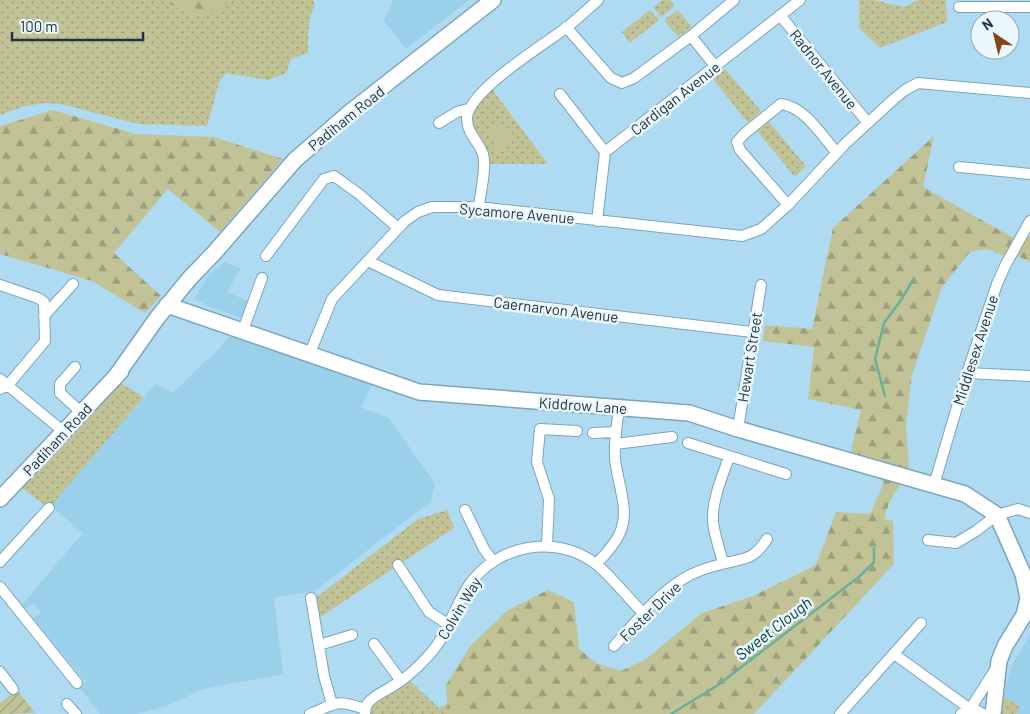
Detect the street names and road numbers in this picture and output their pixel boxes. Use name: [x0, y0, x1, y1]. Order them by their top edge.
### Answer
street label: Radnor Avenue: [786, 26, 862, 112]
street label: Cardigan Avenue: [627, 58, 723, 138]
street label: Padiham Road: [304, 82, 388, 154]
street label: Sycamore Avenue: [459, 199, 575, 227]
street label: Caernarvon Avenue: [493, 292, 619, 326]
street label: Middlesex Avenue: [949, 292, 1001, 408]
street label: Hewart Street: [733, 311, 765, 403]
street label: Kiddrow Lane: [538, 393, 628, 417]
street label: Padiham Road: [19, 399, 95, 479]
street label: Colvin Way: [433, 573, 485, 643]
street label: Foster Drive: [616, 577, 684, 645]

